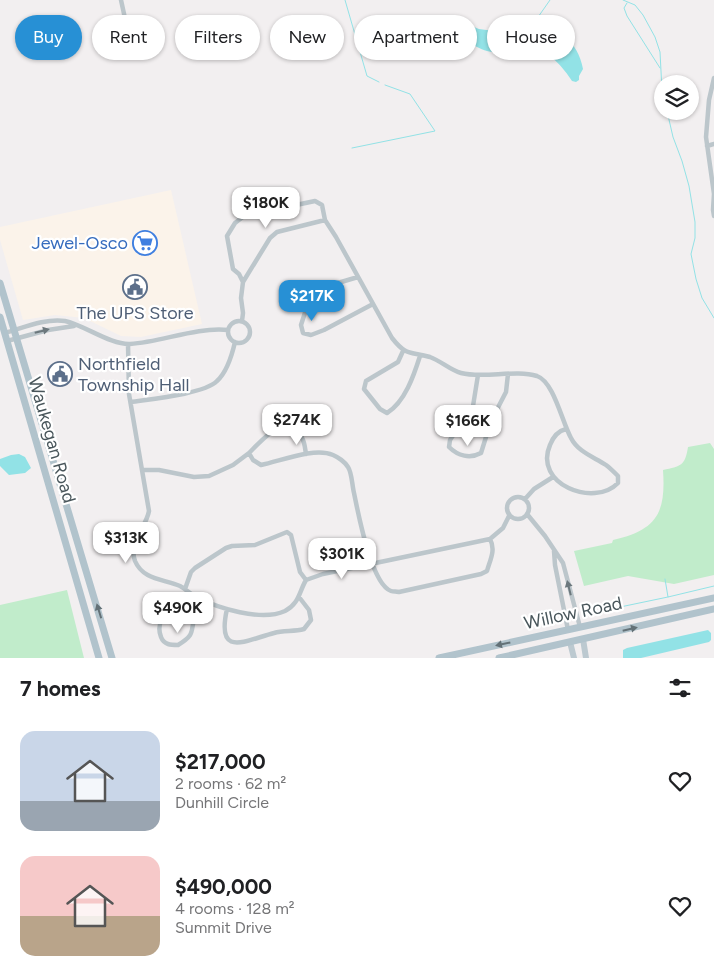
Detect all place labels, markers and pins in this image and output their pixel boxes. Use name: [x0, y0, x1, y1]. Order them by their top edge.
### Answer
pin: $180K: [231, 186, 301, 229]
supermarket icon: Jewel-Osco: [132, 230, 158, 256]
place label: Jewel-Osco: [31, 232, 128, 254]
public building icon: The UPS Store: [122, 274, 148, 300]
pin: $217K: [277, 280, 347, 322]
place label: The UPS Store: [76, 302, 194, 324]
place label: Northfield Township Hall: [78, 353, 190, 396]
public building icon: Northfield Township Hall: [47, 361, 73, 387]
pin: $274K: [262, 404, 332, 446]
pin: $166K: [433, 404, 503, 447]
pin: $313K: [91, 522, 161, 564]
pin: $301K: [307, 538, 377, 580]
pin: $490K: [143, 592, 213, 634]

